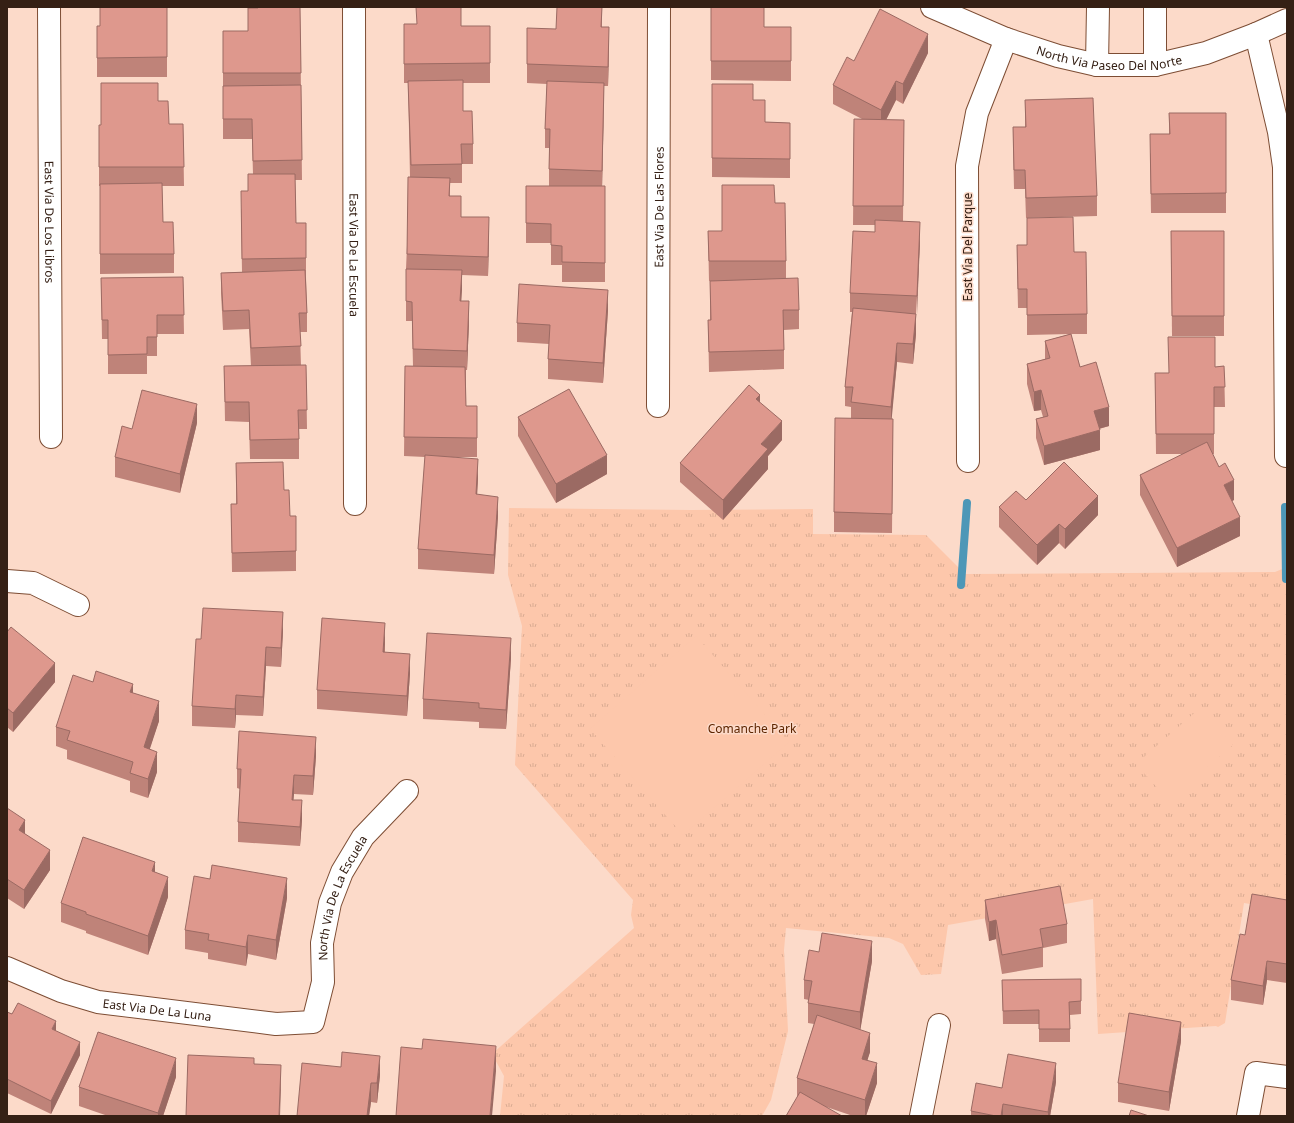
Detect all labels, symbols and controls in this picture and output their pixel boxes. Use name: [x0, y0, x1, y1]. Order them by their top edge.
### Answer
street label: North Via Paseo Del Norte: [1034, 41, 1184, 74]
street label: East Via De Las Flores: [650, 146, 667, 268]
street label: East Via De Los Libros: [41, 161, 59, 284]
street label: East Via Del Parque: [959, 192, 976, 301]
street label: East Via De La Escuela: [346, 193, 363, 317]
park label: Comanche Park: [708, 720, 797, 737]
street label: North Via De La Escuela: [313, 832, 371, 961]
street label: East Via De La Luna: [102, 994, 213, 1024]

